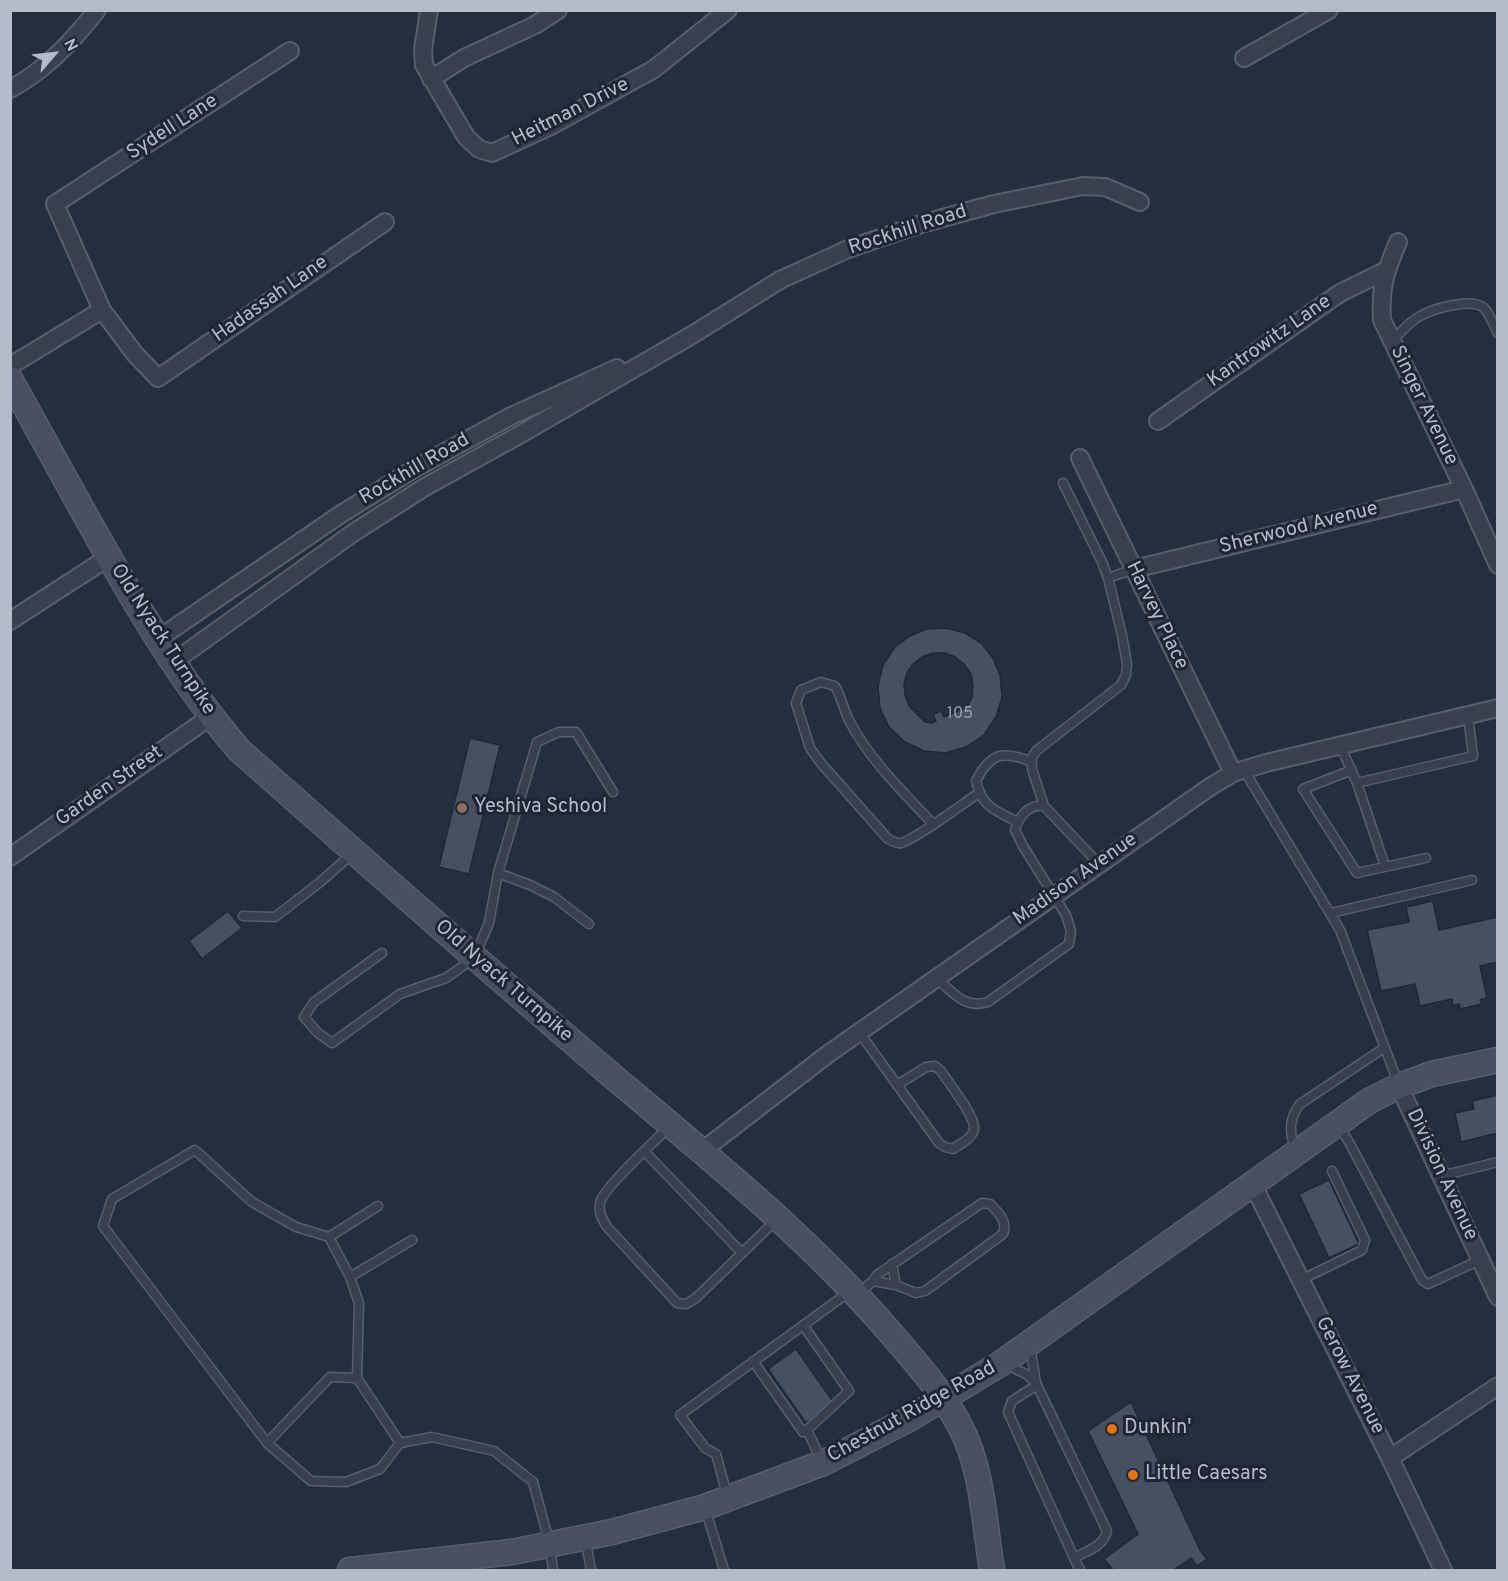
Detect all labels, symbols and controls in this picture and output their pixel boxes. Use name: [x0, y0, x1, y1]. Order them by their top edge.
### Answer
north arrow: [24, 24, 84, 84]
text: N: [58, 36, 81, 55]
street label: Heitman Drive: [509, 73, 633, 153]
street label: Sydell Lane: [123, 90, 223, 166]
street label: Rockhill Road: [846, 201, 970, 261]
street label: Hadassah Lane: [209, 251, 333, 349]
street label: Kantrowitz Lane: [1204, 290, 1336, 394]
street label: Singer Avenue: [1384, 342, 1462, 470]
street label: Rockhill Road: [356, 429, 474, 511]
street label: Sherwood Avenue: [1217, 498, 1381, 560]
street label: Harvey Place: [1119, 558, 1193, 674]
street label: Old Nyack Turnpike: [104, 560, 220, 720]
house number: 105: [947, 705, 973, 725]
street label: Garden Street: [52, 741, 168, 833]
place label: Yeshiva School: [474, 796, 607, 820]
marker: Yeshiva School: [455, 801, 469, 815]
street label: Madison Avenue: [1009, 828, 1143, 932]
street label: Old Nyack Turnpike: [429, 916, 577, 1048]
street label: Division Avenue: [1400, 1105, 1482, 1245]
street label: Gerow Avenue: [1309, 1313, 1389, 1439]
street label: Chestnut Ridge Road: [824, 1357, 1000, 1469]
place label: Dunkin': [1124, 1417, 1192, 1441]
marker: Dunkin': [1105, 1422, 1119, 1436]
place label: Little Caesars: [1145, 1463, 1268, 1487]
marker: Little Caesars: [1126, 1468, 1140, 1482]

